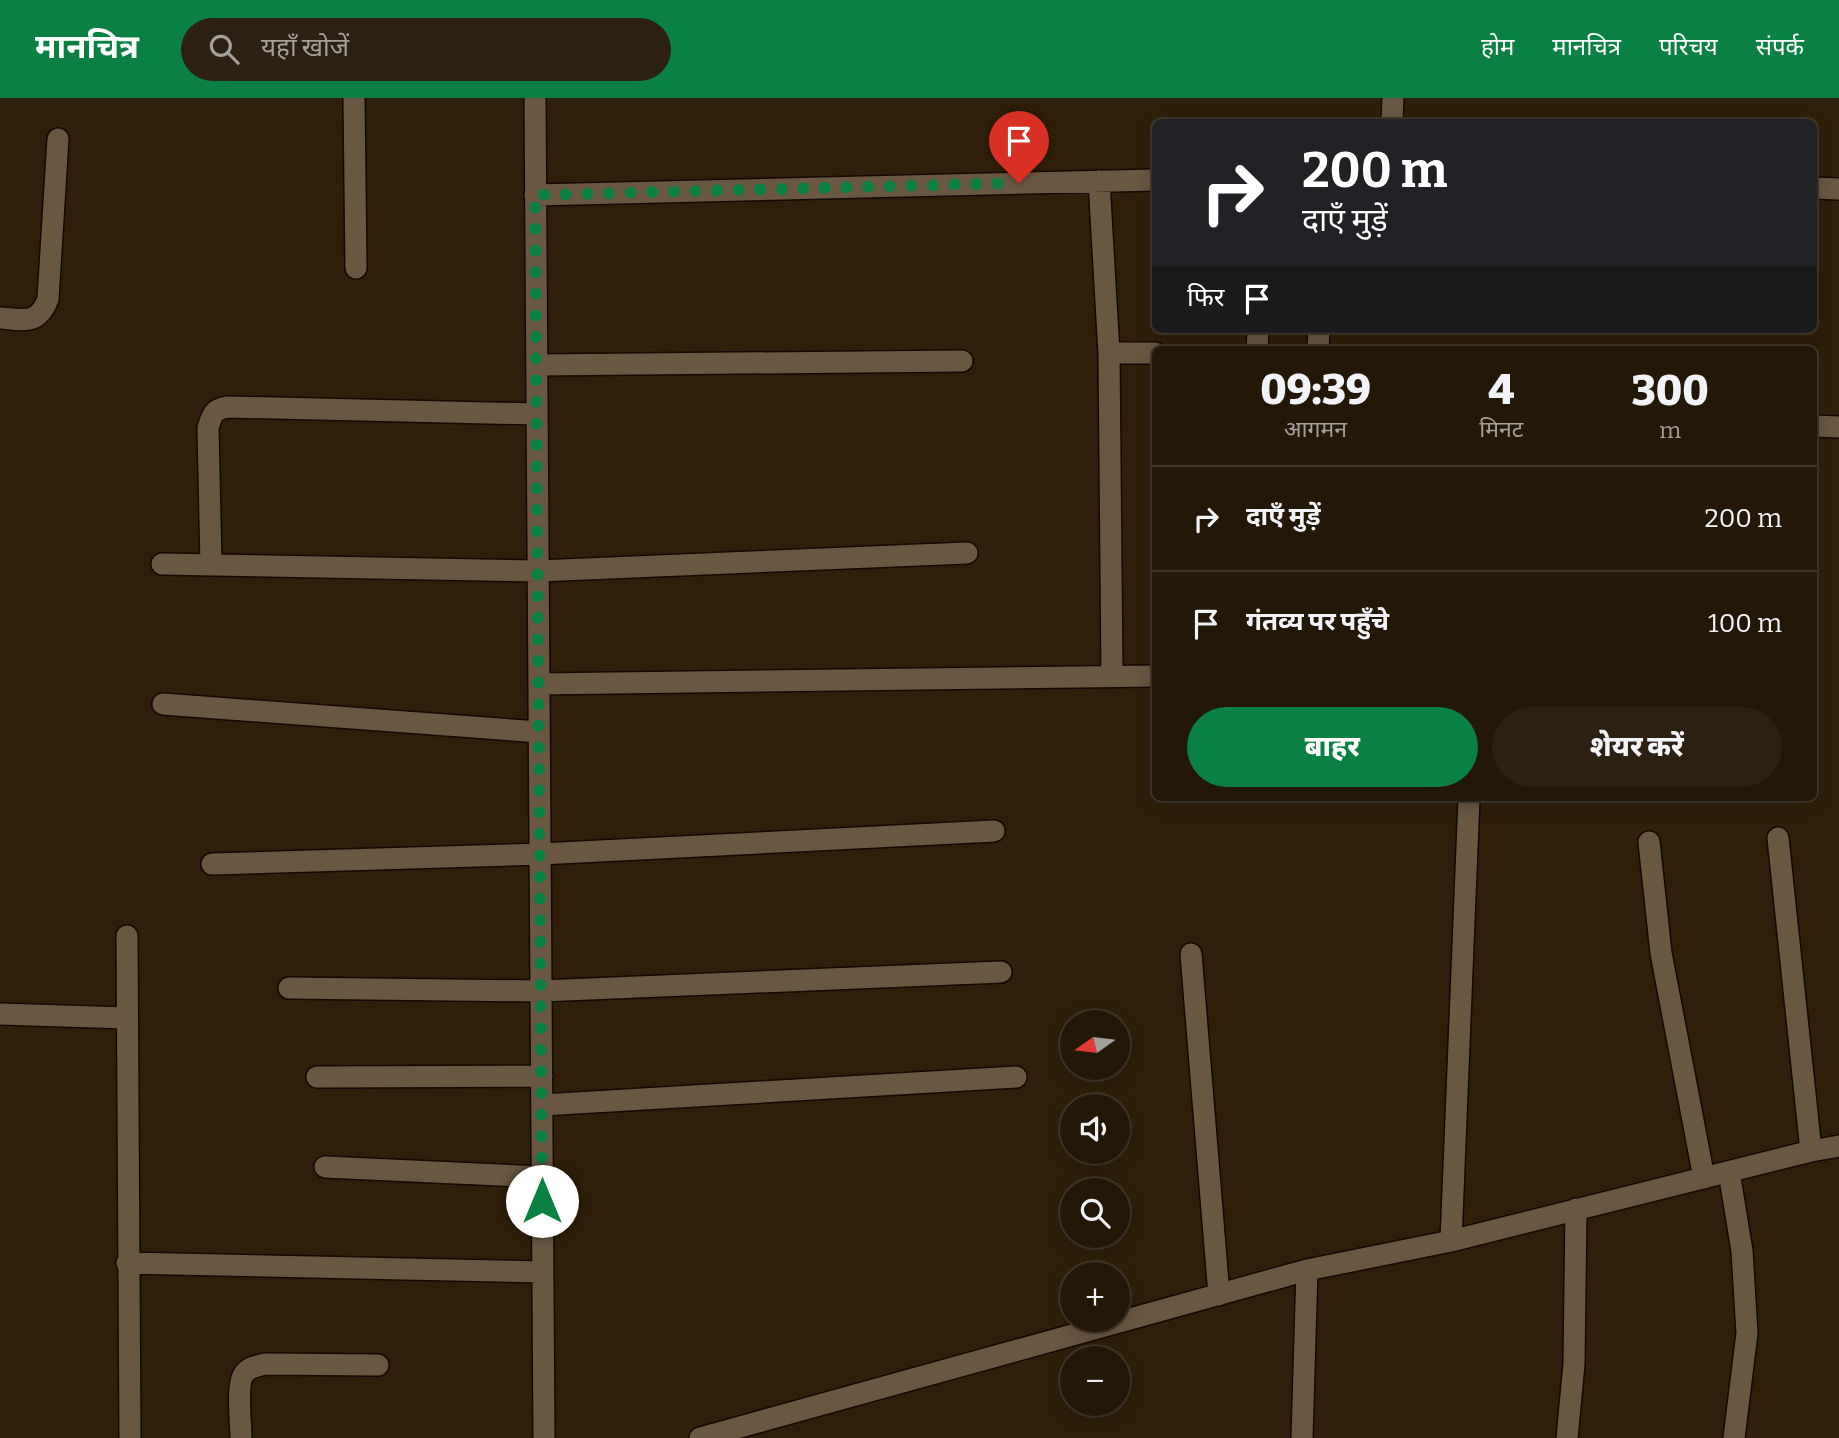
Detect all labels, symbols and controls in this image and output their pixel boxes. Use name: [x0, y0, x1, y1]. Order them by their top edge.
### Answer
search box: [181, 18, 671, 81]
text: मानचित्र: [35, 27, 139, 67]
icon: search: [205, 30, 243, 68]
text: यहाँ खोजें: [261, 32, 349, 63]
text: होम: [1481, 33, 1514, 61]
text: मानचित्र: [1552, 33, 1621, 61]
text: परिचय: [1659, 33, 1718, 61]
text: संपर्क: [1756, 33, 1804, 61]
pin: [989, 111, 1049, 183]
icon: arrive: [1000, 122, 1038, 160]
text: 200 m: [1302, 141, 1447, 200]
icon: right: [1187, 147, 1278, 238]
text: दाएँ मुड़ें: [1302, 201, 1388, 239]
icon: arrive: [1238, 280, 1276, 318]
text: फिर: [1187, 282, 1224, 313]
text: 09:39: [1260, 365, 1371, 415]
text: 4: [1488, 365, 1514, 415]
text: 300: [1631, 366, 1709, 416]
text: आगमन: [1284, 415, 1347, 443]
text: मिनट: [1479, 415, 1523, 443]
text: m: [1659, 416, 1681, 444]
icon: right: [1187, 500, 1225, 538]
text: दाएँ मुड़ें: [1246, 501, 1321, 532]
text: 200 m: [1705, 503, 1782, 534]
icon: arrive: [1187, 605, 1225, 643]
text: गंतव्य पर पहुँचे: [1246, 606, 1389, 637]
text: 100 m: [1708, 608, 1782, 639]
button: बाहर: [1187, 707, 1478, 787]
button: शेयर करें: [1492, 707, 1782, 787]
north arrow: [1060, 1010, 1130, 1080]
map controls: [1060, 1010, 1130, 1416]
button: sound: [1060, 1094, 1130, 1164]
position arrow: [505, 1164, 579, 1238]
button: search: [1060, 1178, 1130, 1248]
button: +: [1060, 1262, 1130, 1332]
button: −: [1060, 1346, 1130, 1416]

